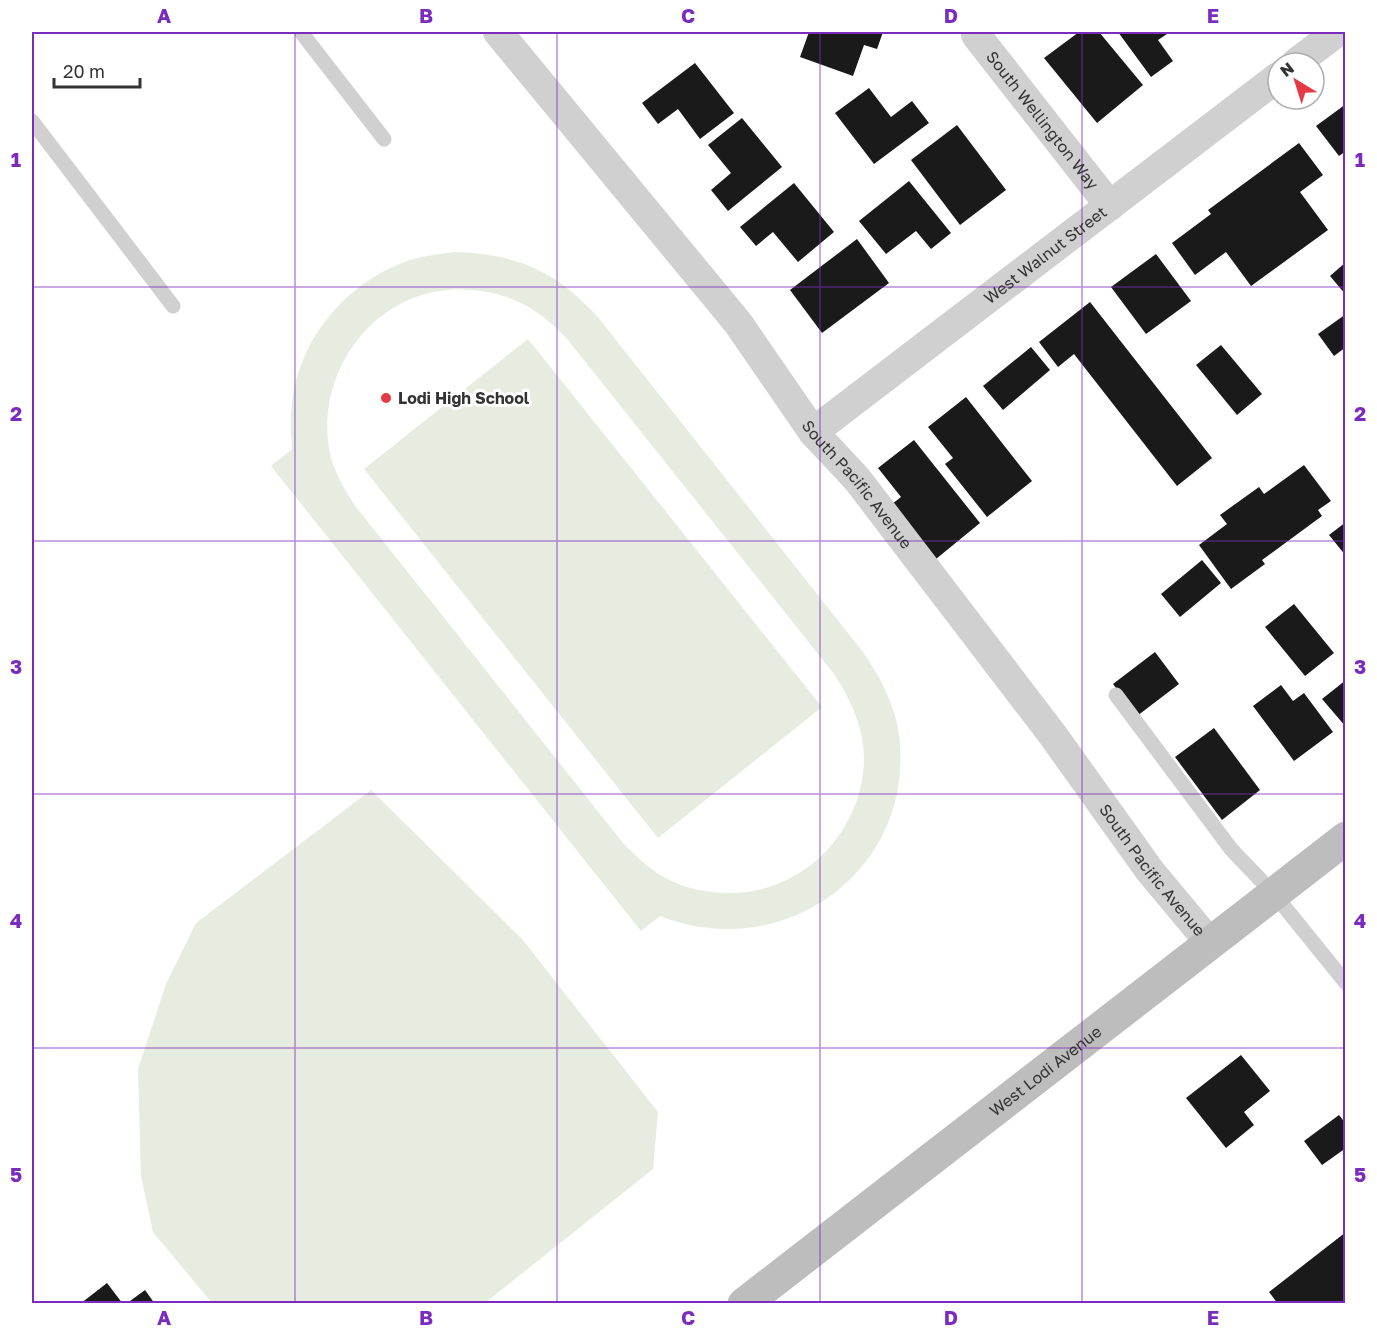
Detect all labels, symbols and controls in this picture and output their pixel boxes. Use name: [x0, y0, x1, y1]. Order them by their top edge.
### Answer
text: A: [157, 3, 171, 27]
text: B: [419, 3, 433, 27]
text: C: [681, 3, 695, 27]
text: D: [944, 3, 958, 27]
text: E: [1207, 3, 1219, 27]
street label: South Wellington Way: [982, 47, 1103, 193]
scale bar: [54, 51, 140, 89]
north arrow: [1266, 51, 1326, 111]
text: N: [1276, 58, 1298, 81]
text: 20 m: [63, 60, 105, 82]
text: 1: [11, 147, 21, 171]
text: 1: [1355, 147, 1365, 171]
street label: West Walnut Street: [980, 202, 1110, 308]
place label: Lodi High School: [398, 388, 530, 408]
marker: Lodi High School: [379, 391, 393, 405]
text: 2: [10, 401, 22, 425]
text: 2: [1354, 401, 1366, 425]
street label: South Pacific Avenue: [798, 416, 917, 553]
text: 3: [10, 654, 22, 678]
text: 3: [1354, 654, 1366, 678]
street label: South Pacific Avenue: [1095, 800, 1210, 940]
text: 4: [10, 908, 22, 932]
text: 4: [1354, 908, 1366, 932]
street label: West Lodi Avenue: [985, 1021, 1105, 1120]
text: 5: [10, 1162, 22, 1186]
text: 5: [1354, 1162, 1366, 1186]
text: A: [157, 1305, 171, 1329]
text: B: [419, 1305, 433, 1329]
text: C: [681, 1305, 695, 1329]
text: D: [944, 1305, 958, 1329]
text: E: [1207, 1305, 1219, 1329]

